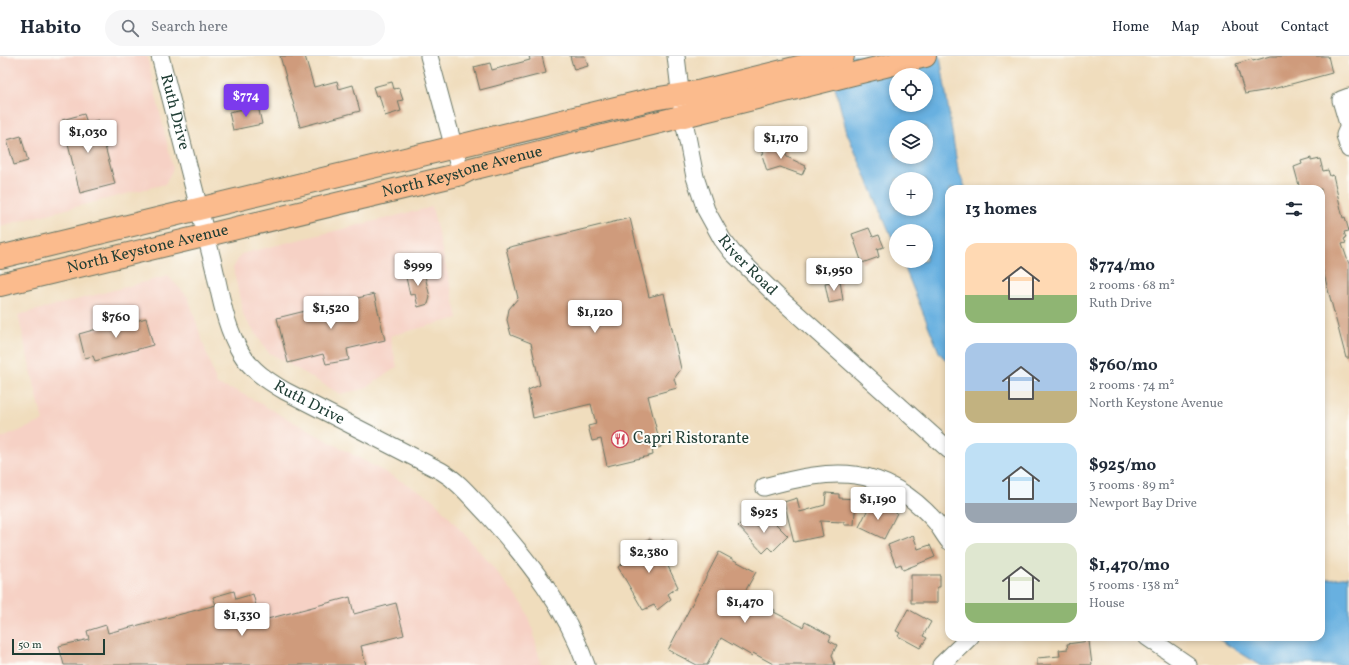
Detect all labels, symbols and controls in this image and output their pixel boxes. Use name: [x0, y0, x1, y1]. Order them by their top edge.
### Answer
search box: [105, 10, 385, 46]
text: Habito: [20, 15, 81, 41]
icon: search: [119, 17, 141, 39]
text: Search here: [151, 17, 228, 38]
text: Home: [1112, 18, 1149, 37]
text: Map: [1171, 18, 1199, 37]
text: About: [1221, 18, 1259, 37]
text: Contact: [1281, 18, 1329, 37]
map controls: [889, 68, 933, 268]
button: locate: [889, 68, 933, 112]
street label: Ruth Drive: [154, 72, 195, 152]
pin: $774: [222, 84, 270, 118]
text: $774: [233, 88, 259, 106]
pin: $1,030: [55, 120, 121, 154]
button: layers: [889, 120, 933, 164]
text: $1,030: [69, 124, 107, 142]
pin: $1,170: [748, 126, 814, 160]
text: $1,170: [763, 130, 799, 148]
street label: North Keystone Avenue: [380, 141, 545, 204]
button: +: [889, 172, 933, 216]
text: 13 homes: [965, 198, 1037, 221]
icon: filters: [1283, 198, 1305, 220]
street label: North Keystone Avenue: [65, 219, 231, 279]
button: −: [889, 224, 933, 268]
street label: River Road: [712, 230, 782, 301]
pin: $999: [394, 253, 442, 287]
text: $774/mo: [1089, 254, 1155, 277]
text: $999: [404, 257, 432, 275]
pin: $1,950: [801, 258, 867, 292]
icon: home: [997, 259, 1045, 307]
text: $1,950: [815, 262, 853, 280]
text: 2 rooms · 68 m²: [1089, 277, 1175, 295]
text: Ruth Drive: [1089, 295, 1152, 313]
pin: $1,520: [298, 296, 364, 330]
text: $1,520: [312, 300, 350, 318]
pin: $1,120: [562, 300, 628, 334]
text: $1,120: [577, 304, 613, 322]
pin: $760: [92, 305, 140, 339]
text: $760: [102, 309, 130, 327]
text: $760/mo: [1089, 354, 1158, 377]
icon: home: [997, 359, 1045, 407]
street label: Ruth Drive: [269, 375, 348, 431]
text: 2 rooms · 74 m²: [1089, 377, 1174, 395]
text: North Keystone Avenue: [1089, 395, 1223, 413]
place label: Capri Ristorante: [633, 428, 749, 450]
restaurant icon: Capri Ristorante: [610, 429, 630, 449]
text: $925/mo: [1089, 454, 1156, 477]
icon: home: [997, 459, 1045, 507]
text: 3 rooms · 89 m²: [1089, 477, 1175, 495]
pin: $1,190: [845, 487, 911, 521]
text: $1,190: [860, 491, 896, 509]
text: Newport Bay Drive: [1089, 495, 1197, 513]
pin: $925: [740, 500, 788, 534]
text: $925: [750, 504, 778, 522]
pin: $2,380: [616, 540, 682, 574]
text: $2,380: [629, 544, 669, 562]
text: $1,470/mo: [1089, 554, 1170, 577]
icon: home: [997, 559, 1045, 607]
text: 5 rooms · 138 m²: [1089, 577, 1179, 595]
pin: $1,470: [712, 590, 778, 624]
text: $1,470: [726, 594, 764, 612]
text: House: [1089, 595, 1125, 613]
pin: $1,330: [209, 603, 275, 637]
text: $1,330: [223, 607, 261, 625]
scale bar: [12, 637, 105, 656]
text: 50 m: [18, 638, 42, 653]

